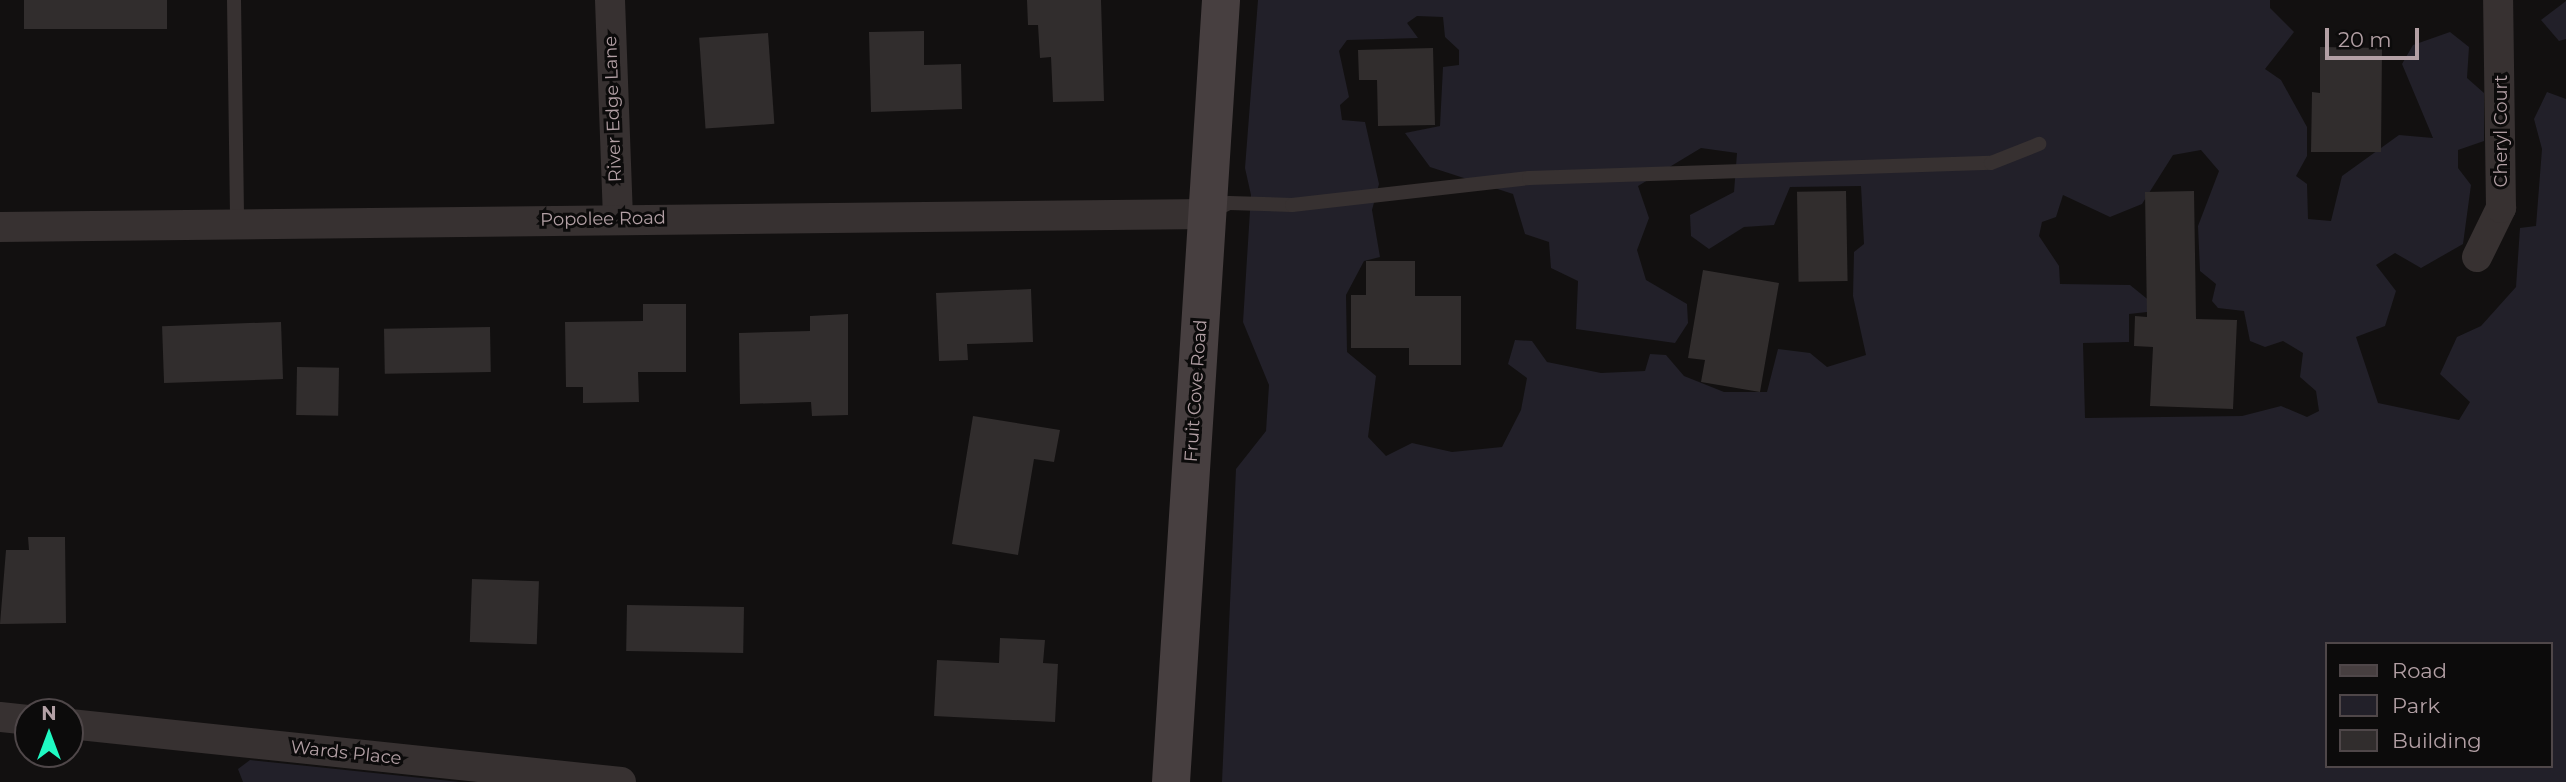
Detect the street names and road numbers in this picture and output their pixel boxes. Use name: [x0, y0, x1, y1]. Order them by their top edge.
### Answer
street label: River Edge Lane: [600, 35, 626, 183]
street label: Cheryl Court: [2490, 75, 2512, 187]
street label: Popolee Road: [540, 207, 666, 231]
street label: Fruit Cove Road: [1180, 319, 1212, 463]
street label: Wards Place: [289, 736, 403, 770]

